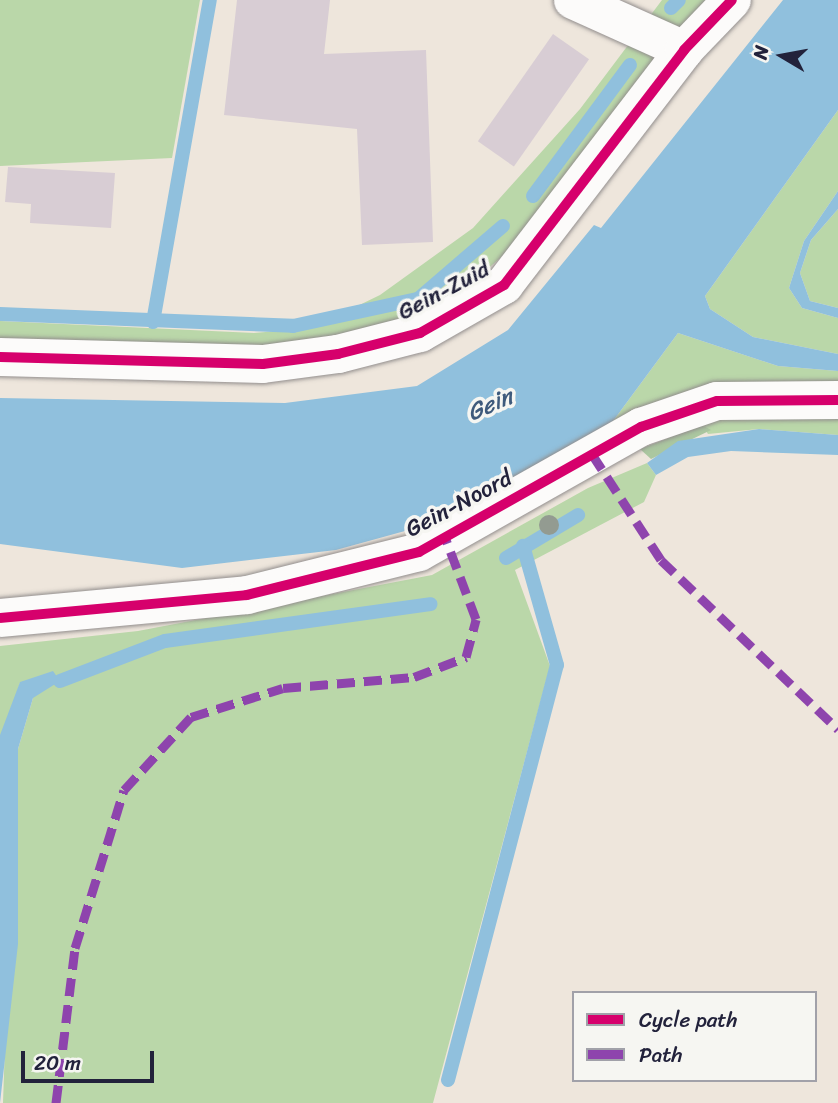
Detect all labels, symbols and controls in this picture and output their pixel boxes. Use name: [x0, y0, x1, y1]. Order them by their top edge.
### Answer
north arrow: [747, 21, 817, 91]
text: N: [743, 43, 778, 62]
street label: Gein-Zuid: [394, 255, 494, 327]
water label: Gein: [463, 382, 517, 428]
street label: Gein-Noord: [401, 465, 517, 543]
legend: [572, 991, 817, 1082]
text: Cycle path: [639, 1001, 738, 1039]
scale bar: [24, 1036, 158, 1080]
text: Path: [639, 1036, 682, 1074]
text: 20 m: [34, 1044, 81, 1082]

